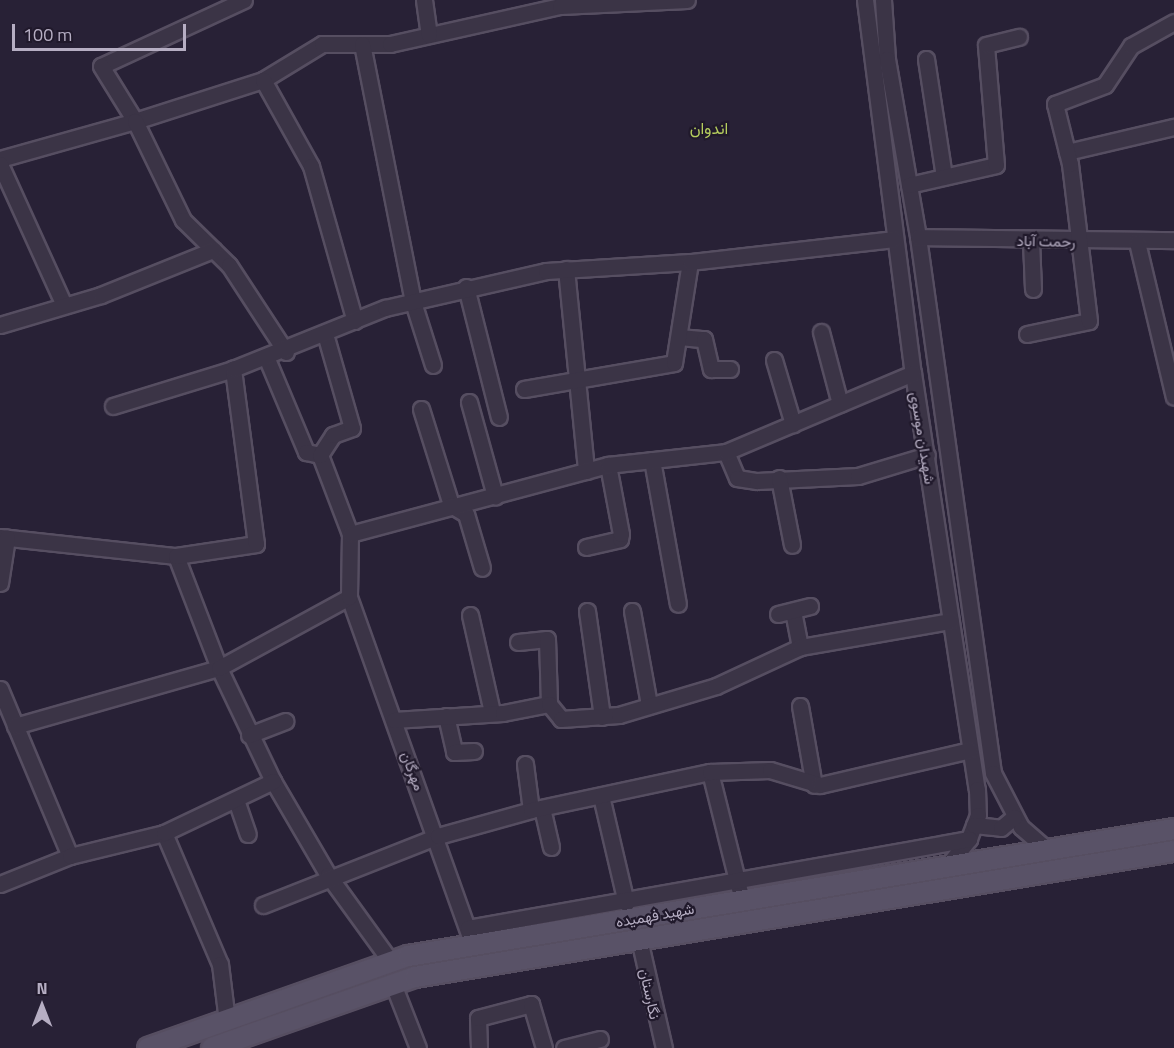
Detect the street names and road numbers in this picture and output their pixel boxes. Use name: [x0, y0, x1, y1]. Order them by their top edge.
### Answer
street label: رحمت آباد: [1016, 231, 1076, 251]
street label: شهیدان موسوی: [907, 390, 939, 486]
street label: مهرگان: [397, 749, 429, 793]
street label: شهید فهمیده: [614, 899, 696, 931]
street label: نگارستان: [636, 967, 664, 1021]

